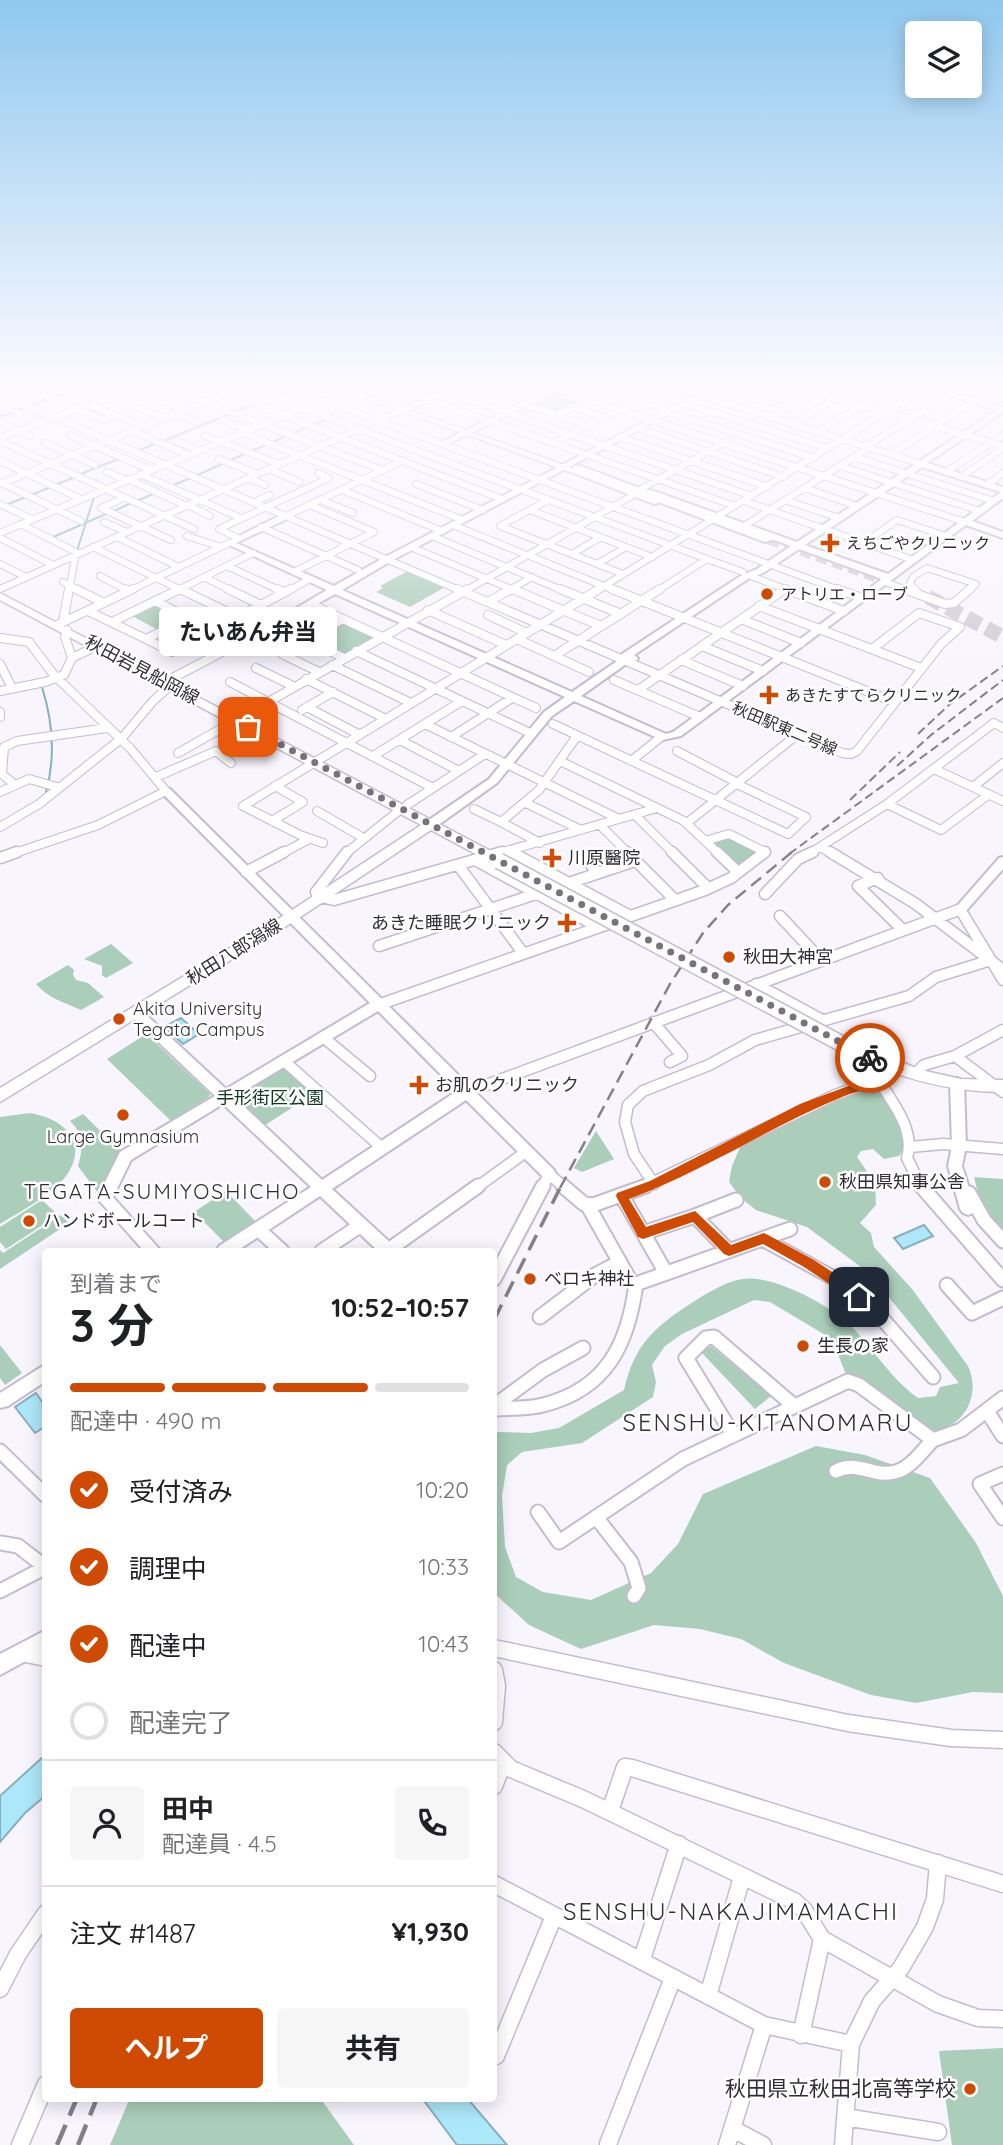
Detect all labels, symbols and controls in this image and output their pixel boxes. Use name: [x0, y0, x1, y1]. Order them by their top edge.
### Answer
map controls: [905, 21, 982, 98]
button: layers: [905, 21, 982, 98]
marker: えちごやクリニック: [820, 533, 840, 553]
place label: えちごやクリニック: [846, 533, 990, 553]
place label: アトリエ・ローブ: [781, 584, 908, 604]
marker: アトリエ・ローブ: [759, 586, 775, 602]
callout: たいあん弁当: [159, 608, 337, 657]
text: たいあん弁当: [179, 617, 317, 646]
street label: 秋田岩見船岡線: [81, 630, 203, 709]
marker: あきたすてらクリニック: [759, 685, 779, 705]
place label: あきたすてらクリニック: [785, 685, 961, 705]
pin: [218, 697, 278, 757]
street label: 秋田駅東二号線: [730, 697, 840, 759]
icon: bag: [229, 708, 267, 746]
place label: 川原醫院: [568, 846, 640, 869]
marker: 川原醫院: [542, 848, 562, 868]
place label: あきた睡眠クリニック: [371, 911, 551, 934]
street label: 秋田八郎潟線: [182, 913, 286, 990]
marker: あきた睡眠クリニック: [557, 913, 577, 933]
place label: 秋田大神宮: [743, 945, 833, 968]
marker: 秋田大神宮: [721, 949, 737, 965]
place label: Akita University Tegata Campus: [133, 997, 264, 1041]
marker: Akita University Tegata Campus: [111, 1011, 127, 1027]
courier: [835, 1023, 905, 1093]
icon: bike: [851, 1039, 889, 1077]
place label: お肌のクリニック: [435, 1073, 579, 1096]
marker: お肌のクリニック: [409, 1075, 429, 1095]
park label: 手形街区公園: [216, 1086, 324, 1109]
marker: Large Gymnasium: [115, 1107, 131, 1123]
place label: Large Gymnasium: [47, 1125, 199, 1148]
place label: 秋田県知事公舎: [839, 1170, 965, 1193]
marker: 秋田県知事公舎: [817, 1174, 833, 1190]
district label: TEGATA-SUMIYOSHICHO: [24, 1178, 300, 1204]
place label: ハンドボールコート: [43, 1209, 205, 1232]
marker: ハンドボールコート: [21, 1213, 37, 1229]
place label: ベロキ神社: [544, 1267, 634, 1290]
pin: [829, 1267, 889, 1327]
text: 到着まで: [70, 1269, 162, 1298]
marker: ベロキ神社: [522, 1271, 538, 1287]
icon: home: [840, 1278, 878, 1316]
text: 10:52–10:57: [331, 1291, 469, 1324]
text: 3 分: [70, 1296, 154, 1354]
place label: 生長の家: [817, 1334, 889, 1357]
marker: 生長の家: [795, 1338, 811, 1354]
text: 配達中 · 490 m: [70, 1406, 221, 1435]
district label: SENSHU-KITANOMARU: [622, 1407, 914, 1437]
icon: check: [70, 1471, 108, 1509]
text: 受付済み: [129, 1475, 233, 1508]
text: 10:20: [416, 1475, 469, 1504]
icon: check: [70, 1548, 108, 1586]
text: 調理中: [129, 1552, 207, 1585]
text: 10:33: [418, 1552, 469, 1581]
icon: check: [70, 1625, 108, 1663]
text: 配達中: [129, 1629, 207, 1662]
text: 10:43: [418, 1629, 469, 1658]
text: 配達完了: [129, 1706, 233, 1739]
button: person: [70, 1786, 144, 1860]
button: phone: [395, 1786, 469, 1860]
text: 田中: [162, 1792, 214, 1825]
text: 配達員 · 4.5: [162, 1829, 277, 1858]
district label: SENSHU-NAKAJIMAMACHI: [563, 1896, 899, 1926]
text: ¥1,930: [392, 1915, 469, 1948]
text: 注文 #1487: [70, 1917, 196, 1950]
button: ヘルプ: [70, 2008, 263, 2088]
button: 共有: [277, 2008, 469, 2088]
place label: 秋田県立秋田北高等学校: [725, 2075, 956, 2101]
marker: 秋田県立秋田北高等学校: [962, 2081, 978, 2097]

